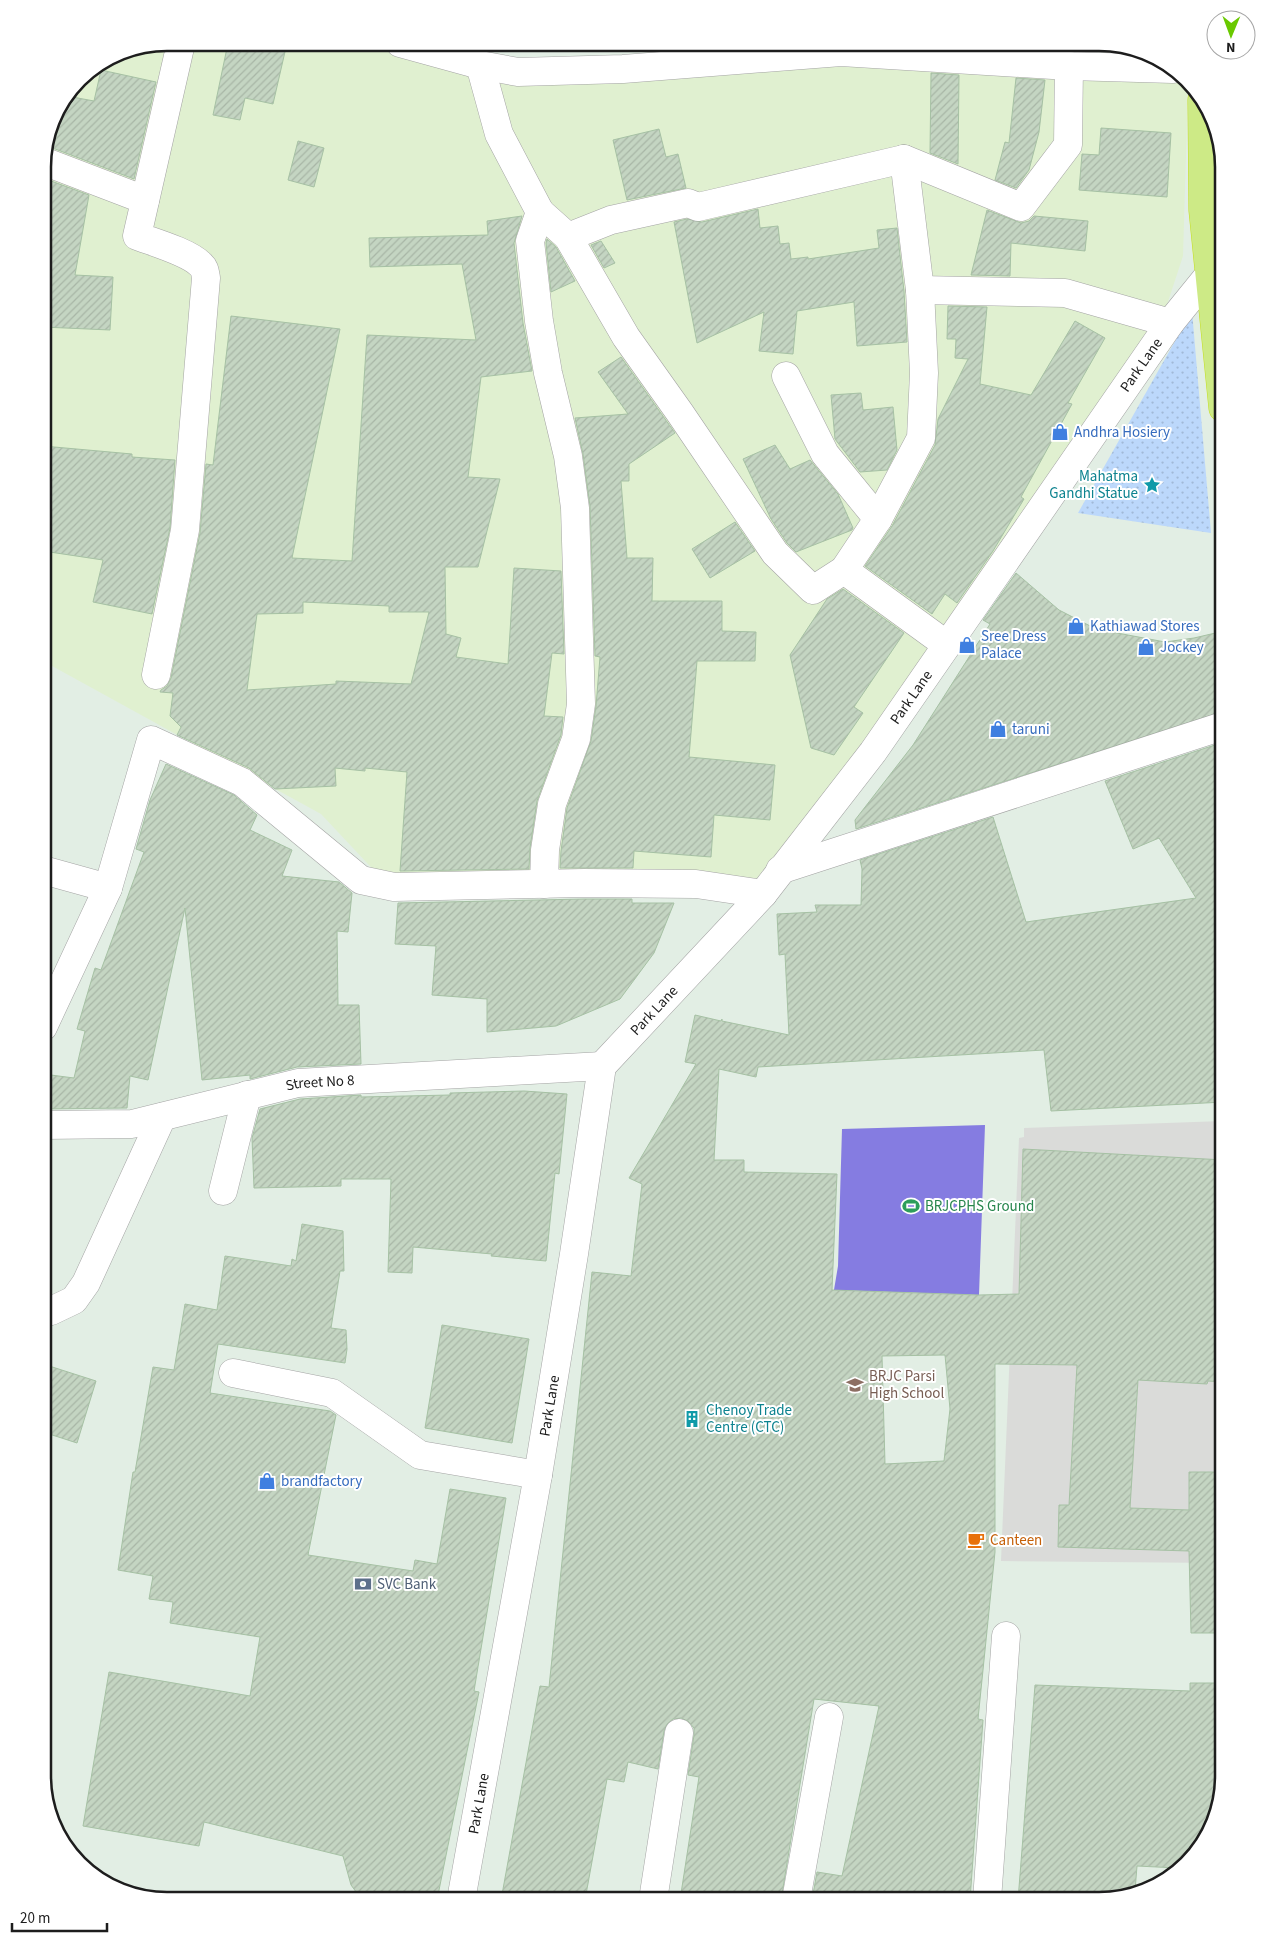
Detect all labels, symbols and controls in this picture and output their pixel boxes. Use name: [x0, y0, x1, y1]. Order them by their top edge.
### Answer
north arrow: [1206, 10, 1256, 60]
text: N: [1226, 37, 1236, 57]
street label: Park Lane: [1115, 334, 1168, 396]
shop icon: Andhra Hosiery: [1050, 422, 1070, 442]
place label: Andhra Hosiery: [1074, 422, 1170, 443]
place label: Mahatma Gandhi Statue: [1049, 466, 1138, 504]
place icon: Mahatma Gandhi Statue: [1142, 475, 1162, 495]
shop icon: Kathiawad Stores: [1066, 616, 1086, 636]
place label: Kathiawad Stores: [1090, 616, 1199, 637]
place label: Sree Dress Palace: [981, 626, 1046, 664]
shop icon: Sree Dress Palace: [957, 635, 977, 655]
shop icon: Jockey: [1136, 637, 1156, 657]
place label: Jockey: [1160, 637, 1204, 658]
street label: Park Lane: [885, 666, 938, 729]
shop icon: taruni: [988, 719, 1008, 739]
place label: taruni: [1012, 719, 1050, 740]
street label: Park Lane: [626, 981, 683, 1040]
street label: Street No 8: [283, 1070, 355, 1097]
sports icon: BRJCPHS Ground: [901, 1196, 921, 1216]
place label: BRJCPHS Ground: [925, 1196, 1034, 1217]
place label: BRJC Parsi High School: [869, 1366, 944, 1404]
street label: Park Lane: [534, 1374, 565, 1438]
school or university icon: BRJC Parsi High School: [845, 1375, 865, 1395]
place label: Chenoy Trade Centre (CTC): [706, 1400, 792, 1438]
building icon: Chenoy Trade Centre (CTC): [682, 1409, 702, 1429]
shop icon: brandfactory: [257, 1471, 277, 1491]
place label: brandfactory: [281, 1471, 362, 1492]
cafe icon: Canteen: [966, 1530, 986, 1550]
place label: Canteen: [990, 1530, 1042, 1551]
bank icon: SVC Bank: [353, 1574, 373, 1594]
place label: SVC Bank: [377, 1574, 437, 1595]
street label: Park Lane: [463, 1771, 495, 1836]
scale bar: [12, 1900, 108, 1932]
text: 20 m: [20, 1908, 50, 1929]

